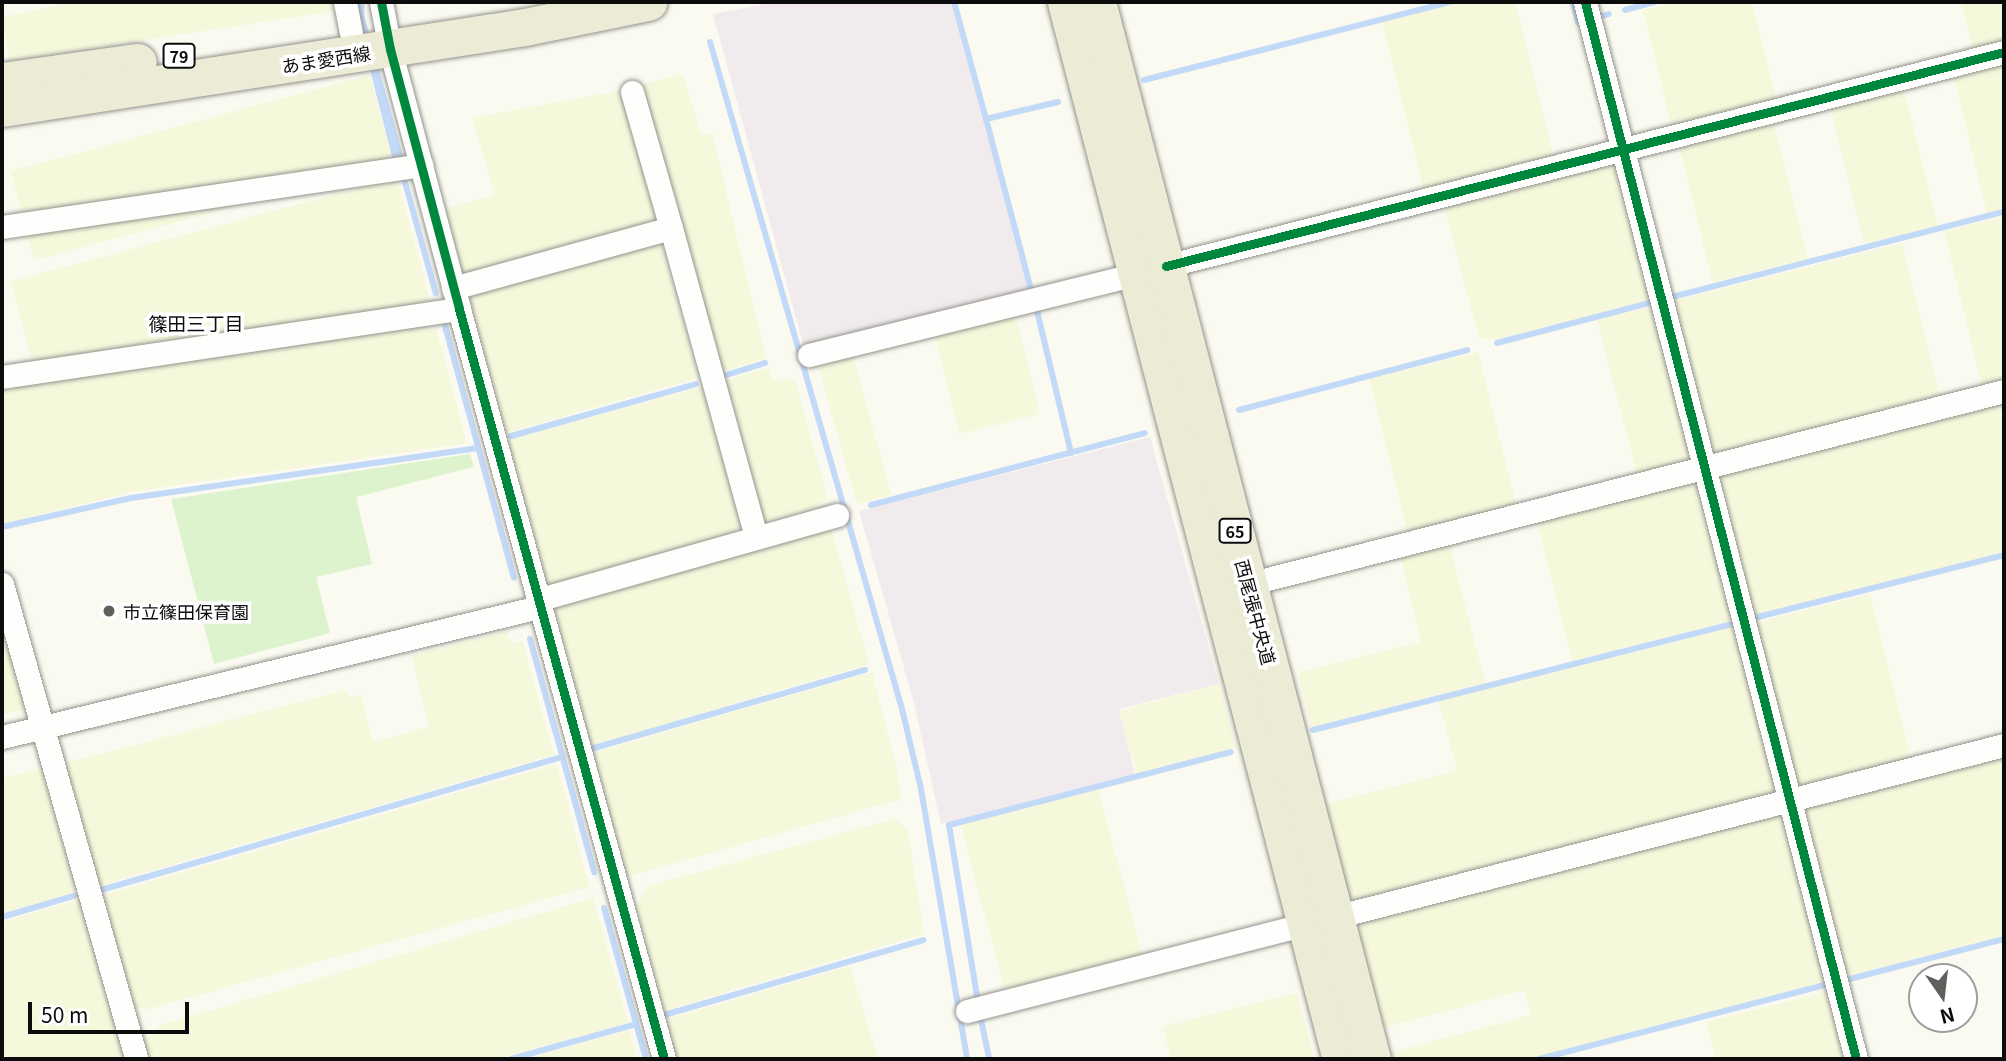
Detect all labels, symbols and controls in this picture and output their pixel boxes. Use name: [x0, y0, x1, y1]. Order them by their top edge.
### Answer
street label: あま愛西線: [280, 41, 372, 77]
road number: 79: [162, 44, 196, 68]
district label: 篠田三丁目: [149, 312, 243, 334]
road number: 65: [1218, 518, 1252, 544]
street label: 西尾張中央道: [1232, 557, 1280, 667]
place label: 市立篠田保育園: [123, 600, 249, 622]
marker: 市立篠田保育園: [101, 603, 117, 619]
north arrow: [1908, 963, 1978, 1033]
scale bar: [32, 988, 192, 1032]
text: 50 m: [41, 999, 88, 1029]
text: N: [1938, 1002, 1958, 1032]

